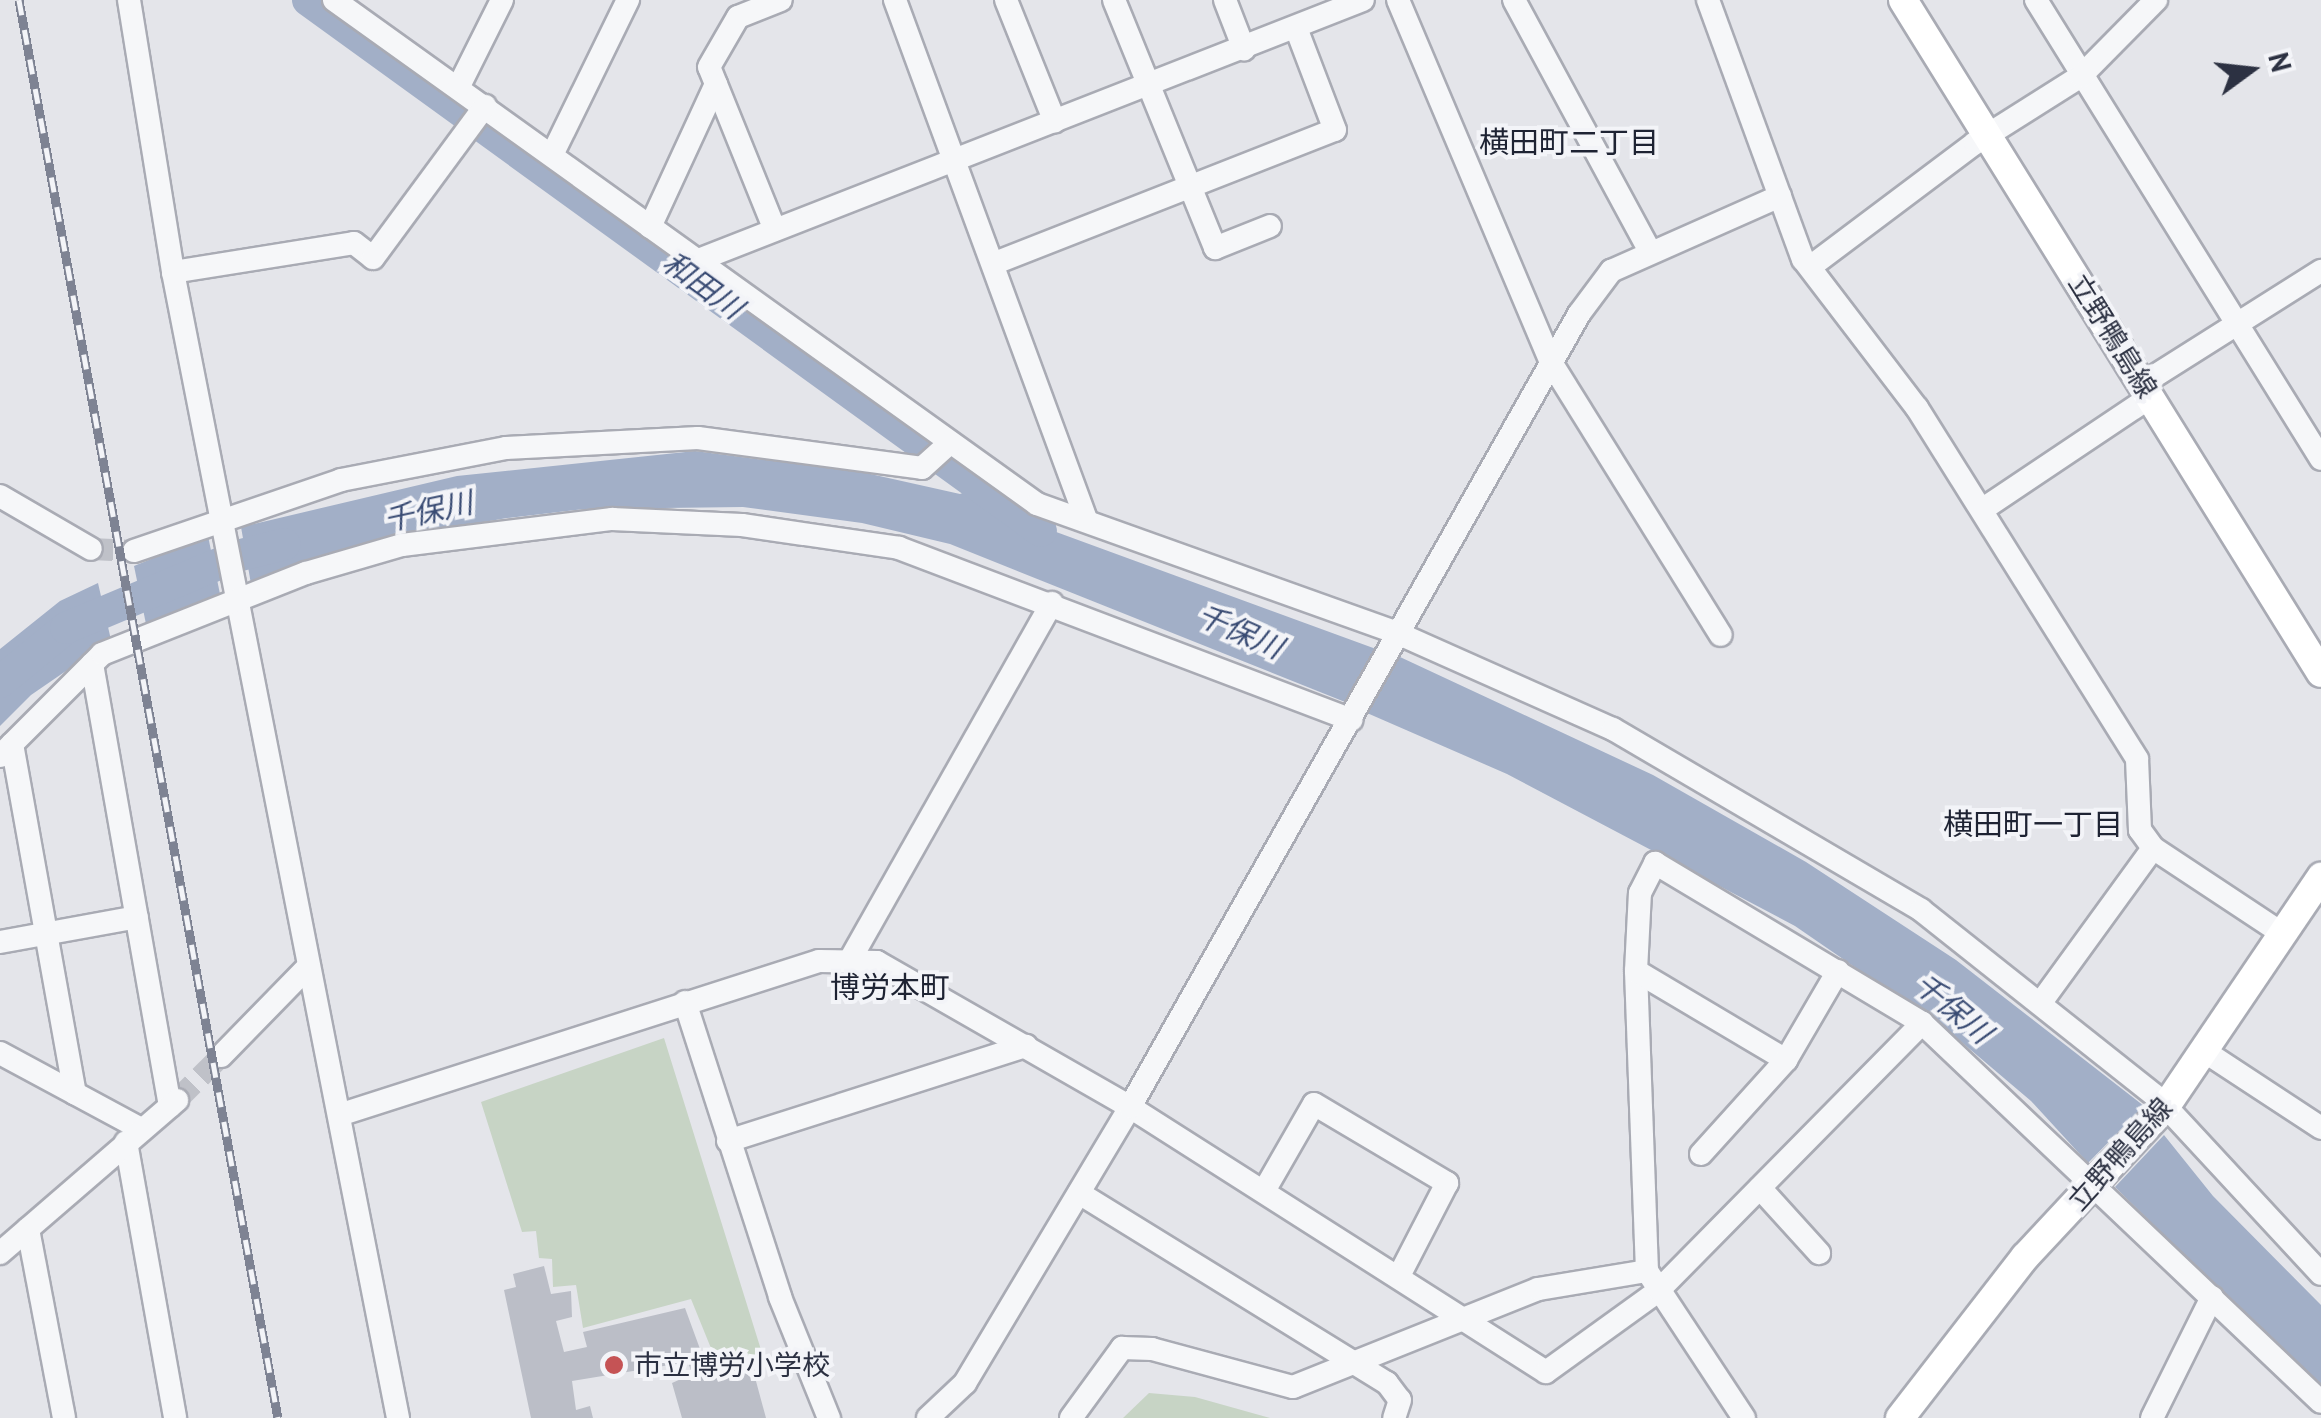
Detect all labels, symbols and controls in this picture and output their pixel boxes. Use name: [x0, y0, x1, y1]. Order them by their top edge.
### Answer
north arrow: [2201, 20, 2301, 120]
text: N: [2260, 48, 2301, 76]
district label: 横田町二丁目: [1479, 124, 1659, 160]
water label: 和田川: [656, 244, 750, 326]
street label: 立野鴨島線: [2062, 268, 2164, 404]
water label: 千保川: [380, 484, 476, 538]
water label: 千保川: [1192, 596, 1288, 666]
district label: 横田町一丁目: [1943, 806, 2123, 842]
water label: 千保川: [1907, 965, 1999, 1051]
district label: 博労本町: [830, 969, 950, 1005]
street label: 立野鴨島線: [2061, 1091, 2179, 1217]
place label: 市立博労小学校: [634, 1348, 830, 1382]
marker: 市立博労小学校: [603, 1354, 625, 1376]

